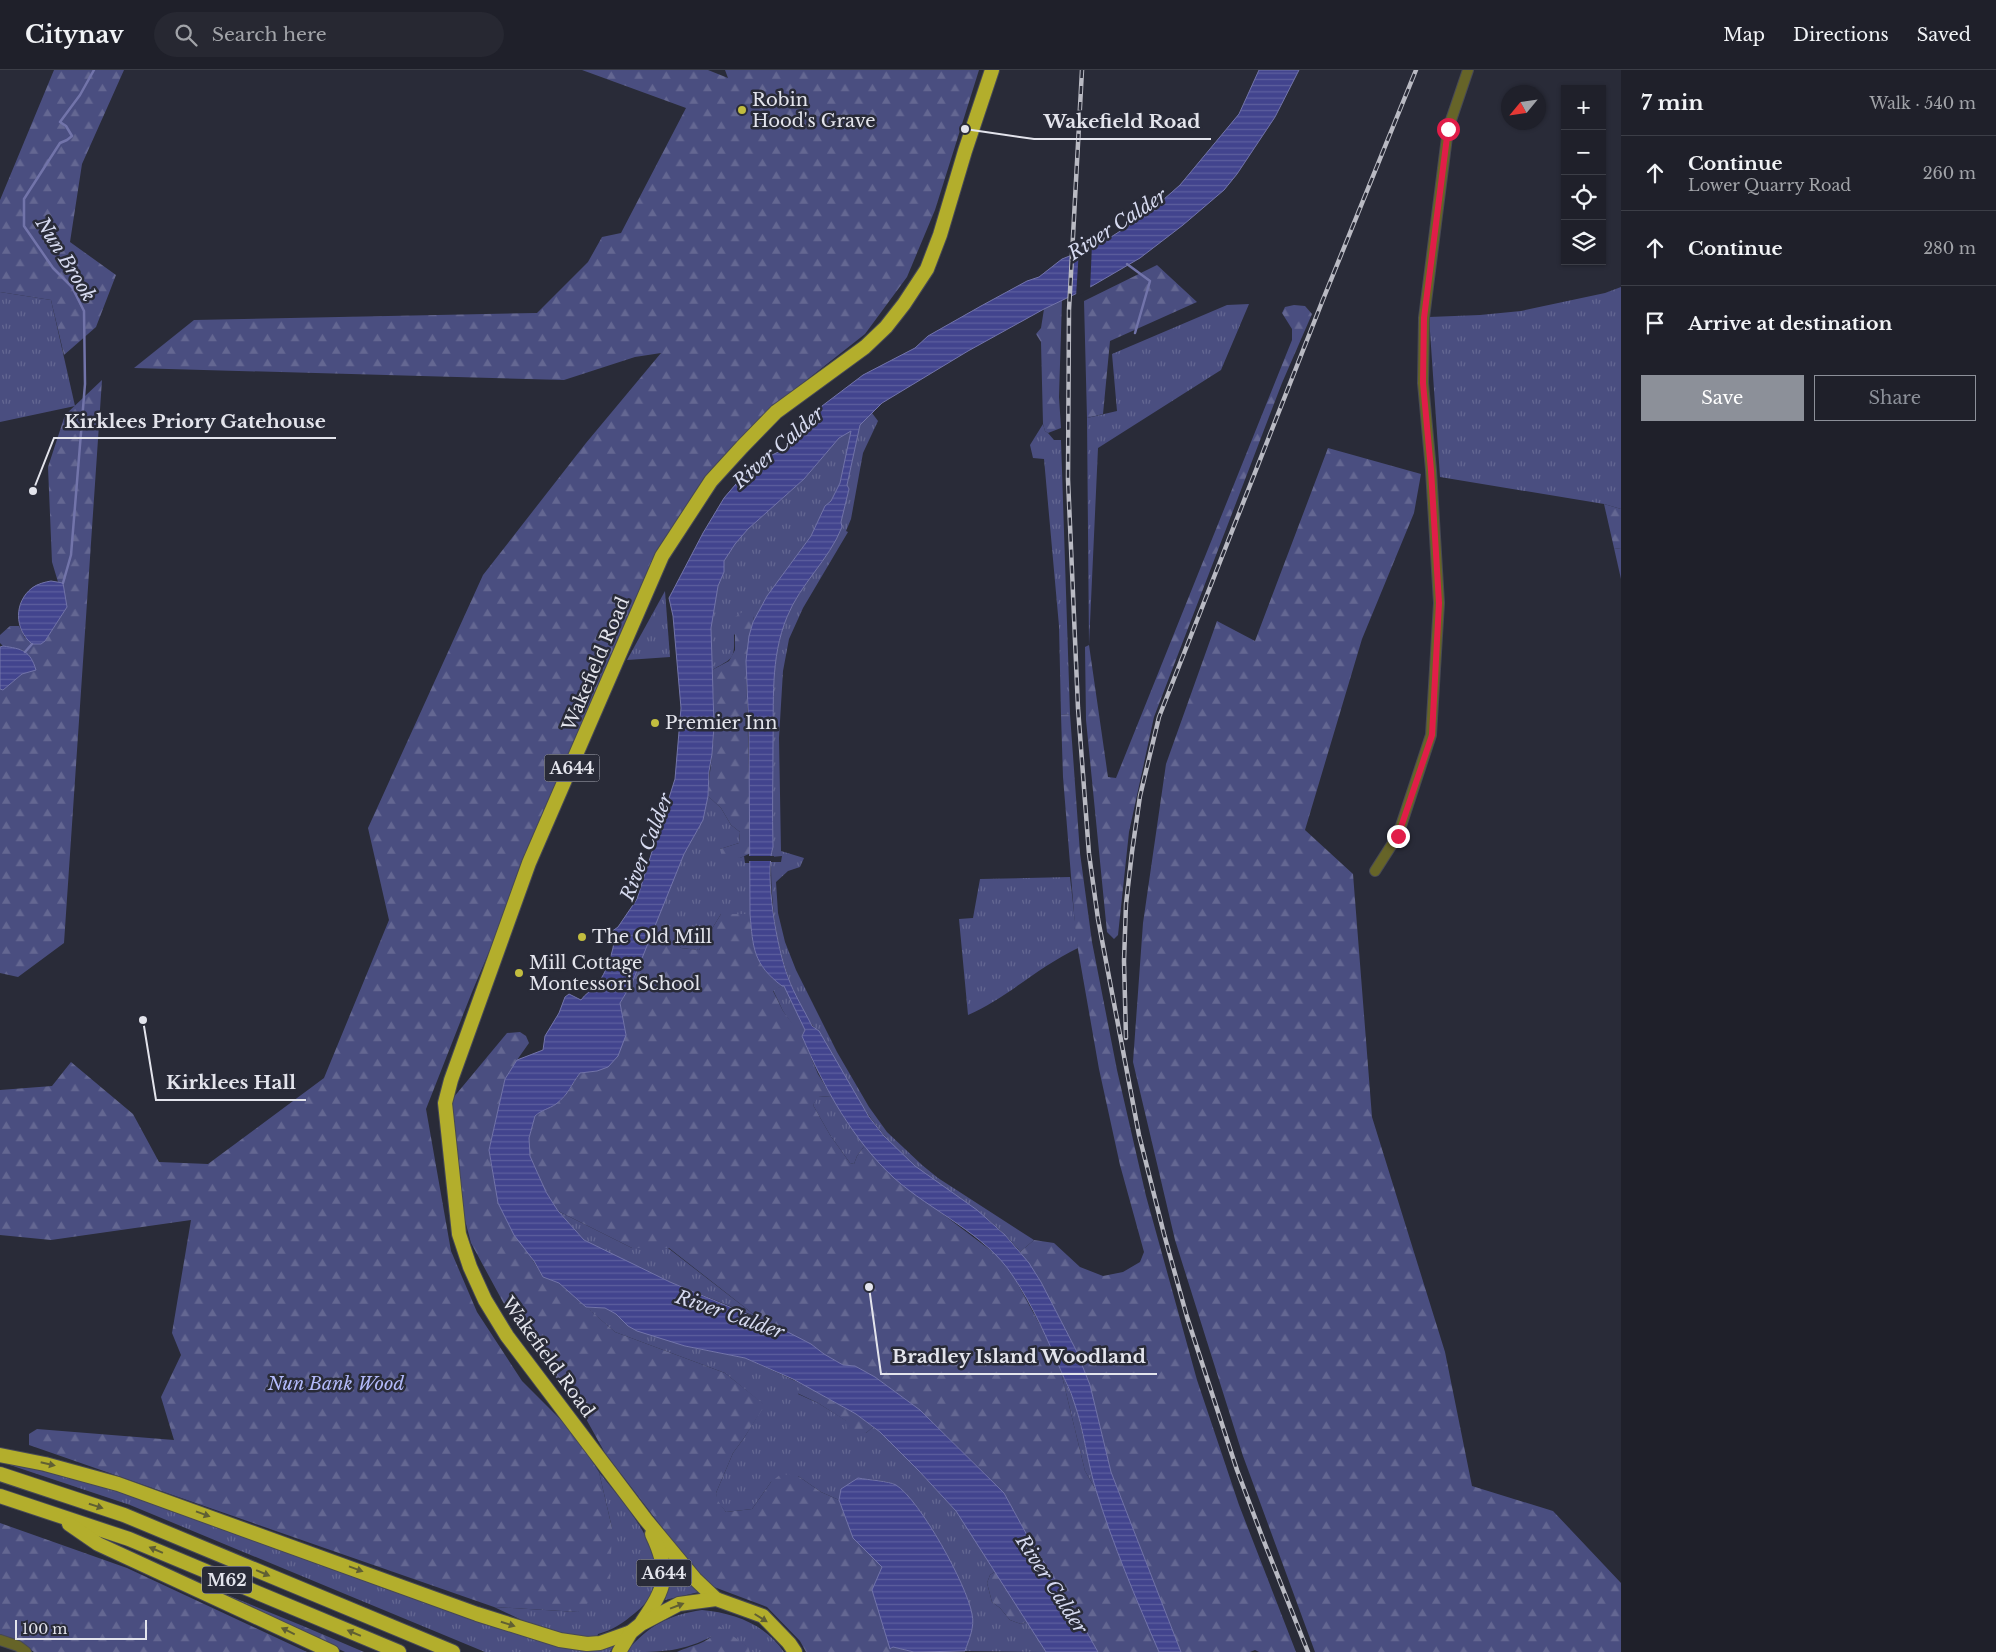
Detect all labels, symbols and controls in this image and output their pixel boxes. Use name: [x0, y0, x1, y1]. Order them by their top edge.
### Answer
search box: [154, 12, 504, 57]
text: Citynav: [25, 20, 124, 49]
icon: search: [172, 21, 200, 49]
text: Search here: [212, 23, 327, 46]
text: Map: [1723, 24, 1765, 46]
text: Directions: [1793, 24, 1889, 46]
text: Saved: [1917, 24, 1971, 46]
north arrow: [1501, 85, 1546, 130]
map controls: [1561, 85, 1606, 265]
button: +: [1561, 85, 1606, 130]
place label: Robin Hood's Grave: [752, 89, 876, 132]
text: 7 min: [1641, 90, 1704, 116]
text: Walk · 540 m: [1870, 93, 1976, 113]
marker: Robin Hood's Grave: [736, 104, 748, 116]
callout: Wakefield Road: [1034, 105, 1211, 139]
text: Wakefield Road: [1043, 110, 1201, 133]
route start: [1437, 118, 1460, 141]
button: −: [1561, 130, 1606, 175]
text: Continue: [1688, 152, 1783, 175]
icon: ahead: [1641, 159, 1669, 187]
text: 260 m: [1923, 163, 1976, 183]
button: locate: [1561, 175, 1606, 220]
text: Lower Quarry Road: [1688, 175, 1851, 195]
water label: River Calder: [1063, 183, 1172, 265]
water label: Nun Brook: [30, 212, 100, 306]
button: layers: [1561, 220, 1606, 265]
icon: ahead: [1641, 234, 1669, 262]
text: Continue: [1688, 237, 1783, 260]
text: 280 m: [1923, 238, 1976, 258]
icon: arrive: [1641, 309, 1669, 337]
text: Arrive at destination: [1688, 312, 1892, 335]
button: Save: [1641, 375, 1804, 421]
button: Share: [1814, 375, 1976, 421]
water label: River Calder: [727, 401, 830, 494]
callout: Kirklees Priory Gatehouse: [54, 404, 336, 438]
text: Kirklees Priory Gatehouse: [64, 410, 326, 433]
street label: Wakefield Road: [557, 594, 634, 735]
place label: Premier Inn: [665, 712, 777, 734]
marker: Premier Inn: [649, 717, 661, 729]
road number: A644: [544, 754, 600, 781]
water label: River Calder: [615, 789, 678, 905]
route end: [1387, 825, 1410, 848]
place label: The Old Mill: [592, 926, 712, 948]
marker: The Old Mill: [576, 931, 588, 943]
place label: Mill Cottage Montessori School: [529, 952, 701, 995]
marker: Mill Cottage Montessori School: [513, 967, 525, 979]
callout: Kirklees Hall: [156, 1066, 306, 1100]
text: Kirklees Hall: [166, 1071, 296, 1094]
water label: River Calder: [672, 1285, 788, 1344]
street label: Wakefield Road: [496, 1292, 599, 1421]
callout: Bradley Island Woodland: [881, 1340, 1157, 1374]
text: Bradley Island Woodland: [892, 1345, 1146, 1368]
park label: Nun Bank Wood: [267, 1373, 404, 1395]
one-way arrow: [40, 1461, 56, 1469]
one-way arrow: [89, 1503, 104, 1510]
one-way arrow: [195, 1511, 210, 1518]
water label: River Calder: [1011, 1530, 1093, 1639]
one-way arrow: [149, 1546, 163, 1554]
road number: A644: [636, 1560, 692, 1586]
road number: M62: [202, 1566, 252, 1594]
one-way arrow: [348, 1566, 363, 1573]
one-way arrow: [256, 1569, 270, 1577]
one-way arrow: [670, 1602, 685, 1610]
one-way arrow: [754, 1613, 768, 1622]
scale bar: [15, 1617, 148, 1640]
text: 100 m: [22, 1620, 67, 1638]
one-way arrow: [501, 1620, 516, 1628]
one-way arrow: [281, 1627, 295, 1635]
one-way arrow: [347, 1629, 361, 1637]

